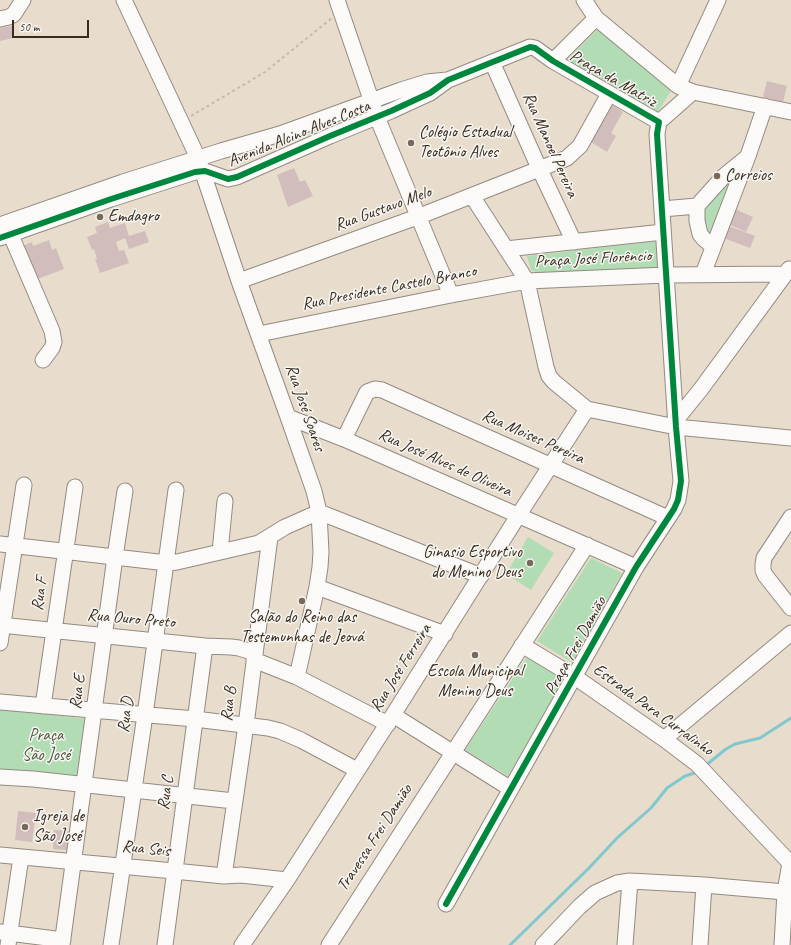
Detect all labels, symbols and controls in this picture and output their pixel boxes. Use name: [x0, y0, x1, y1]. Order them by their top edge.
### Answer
scale bar: [14, 12, 91, 38]
text: 50 m: [19, 19, 39, 35]
street label: Praça da Matriz: [566, 46, 660, 112]
street label: Rua Manoel Pereira: [518, 89, 582, 201]
street label: Avenida Alcino Alves Costa: [225, 96, 373, 172]
place label: Colégio Estadual Teotônio Alves: [419, 123, 512, 163]
marker: Colégio Estadual Teotônio Alves: [406, 138, 416, 148]
place label: Correios: [725, 166, 772, 186]
marker: Correios: [712, 171, 722, 181]
street label: Rua Gustavo Melo: [332, 182, 434, 236]
place label: Emdagro: [108, 207, 159, 227]
marker: Emdagro: [95, 212, 105, 222]
street label: Praça José Florêncio: [534, 246, 652, 272]
street label: Rua Presidente Castelo Branco: [300, 261, 478, 315]
street label: Rua José Soares: [281, 362, 329, 454]
street label: Rua Moises Pereira: [479, 405, 587, 469]
street label: Rua José Alves de Oliveira: [375, 424, 515, 502]
place label: Ginasio Esportivo do Menino Deus: [423, 543, 522, 583]
marker: Ginasio Esportivo do Menino Deus: [525, 558, 535, 568]
street label: Rua F: [28, 576, 52, 612]
street label: Praça Frei Damião: [541, 593, 611, 699]
marker: Salão do Reino das Testemunhas de Jeová: [297, 596, 307, 606]
street label: Rua Ouro Preto: [86, 605, 176, 633]
place label: Salão do Reino das Testemunhas de Jeová: [240, 608, 364, 648]
street label: Rua José Ferreira: [366, 620, 436, 716]
marker: Escola Municipal Menino Deus: [470, 650, 480, 660]
street label: Estrada Para Curralinho: [589, 659, 717, 761]
place label: Escola Municipal Menino Deus: [427, 662, 523, 702]
street label: Rua E: [65, 673, 91, 711]
street label: Rua B: [217, 686, 241, 722]
street label: Rua D: [113, 696, 139, 734]
park label: Praça São José: [22, 726, 70, 766]
street label: Rua C: [154, 775, 178, 811]
street label: Travessa Frei Damião: [333, 781, 417, 895]
place label: Igreja de São José: [33, 807, 84, 847]
marker: Igreja de São José: [20, 822, 30, 832]
street label: Rua Seis: [121, 836, 171, 862]

